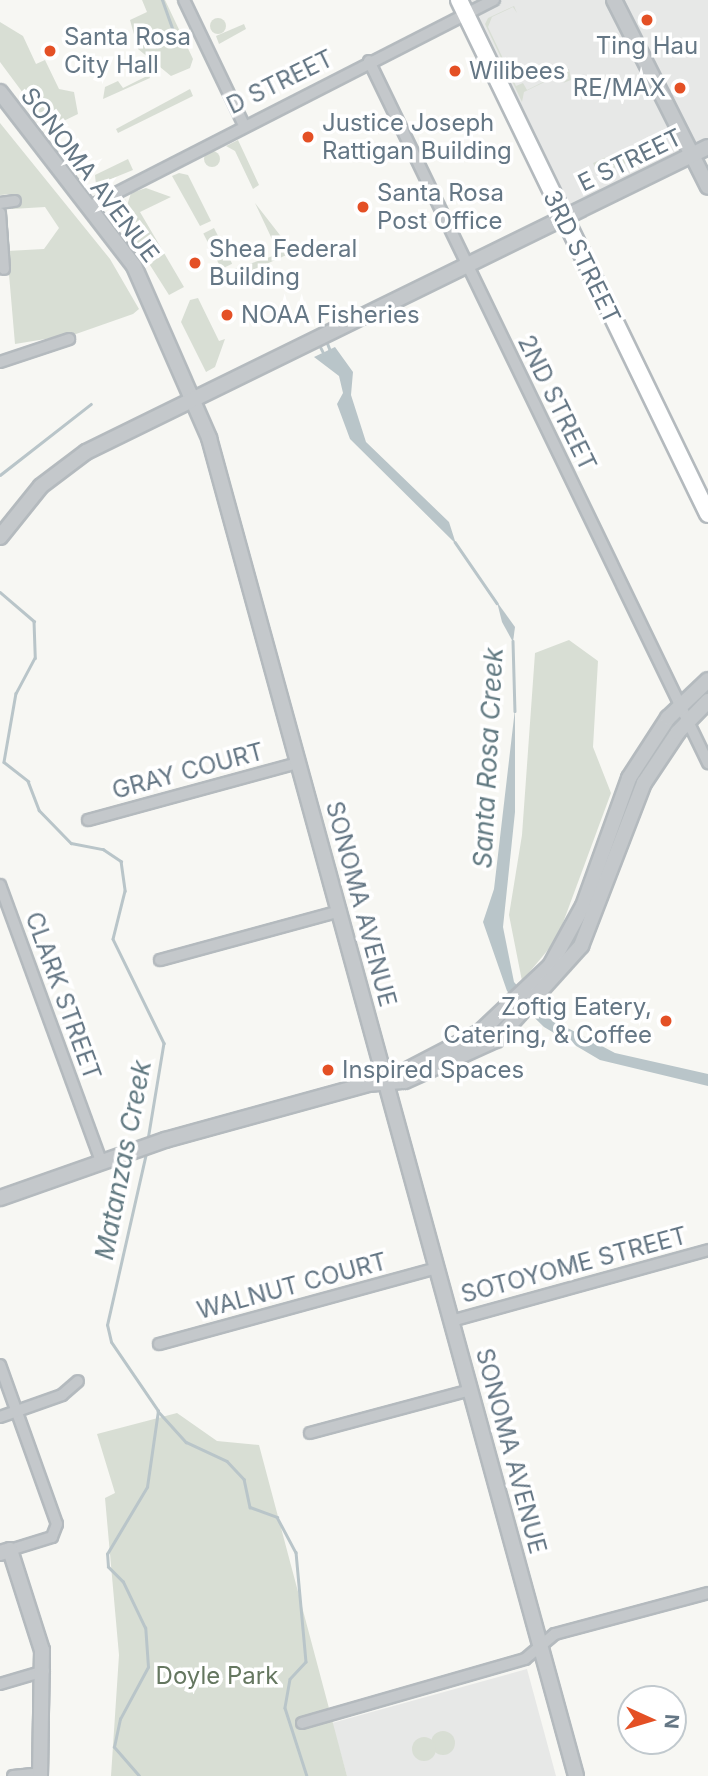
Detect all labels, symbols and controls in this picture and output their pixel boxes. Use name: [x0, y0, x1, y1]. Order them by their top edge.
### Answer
marker: Ting Hau: [639, 12, 655, 28]
place label: Santa Rosa City Hall: [64, 23, 191, 79]
place label: Ting Hau: [596, 32, 698, 60]
marker: Santa Rosa City Hall: [42, 43, 58, 59]
street label: D STREET: [222, 44, 338, 120]
place label: Wilibees: [469, 57, 565, 85]
marker: Wilibees: [447, 63, 463, 79]
place label: RE/MAX: [573, 74, 666, 102]
marker: RE/MAX: [672, 80, 688, 96]
street label: SONOMA AVENUE: [15, 82, 165, 268]
place label: Justice Joseph Rattigan Building: [322, 109, 512, 165]
street label: E STREET: [573, 123, 687, 197]
marker: Justice Joseph Rattigan Building: [300, 129, 316, 145]
place label: Santa Rosa Post Office: [377, 179, 504, 235]
street label: 3RD STREET: [537, 186, 627, 328]
marker: Santa Rosa Post Office: [355, 199, 371, 215]
place label: Shea Federal Building: [209, 235, 357, 291]
marker: Shea Federal Building: [187, 255, 203, 271]
place label: NOAA Fisheries: [241, 301, 420, 329]
marker: NOAA Fisheries: [219, 307, 235, 323]
street label: 2ND STREET: [512, 330, 602, 476]
water label: Santa Rosa Creek: [467, 647, 509, 869]
street label: GRAY COURT: [109, 737, 267, 805]
street label: SONOMA AVENUE: [320, 798, 402, 1010]
street label: CLARK STREET: [19, 908, 107, 1084]
place label: Zoftig Eatery, Catering, & Coffee: [443, 993, 652, 1049]
marker: Zoftig Eatery, Catering, & Coffee: [658, 1013, 674, 1029]
place label: Inspired Spaces: [342, 1056, 524, 1084]
water label: Matanzas Creek: [88, 1058, 158, 1262]
marker: Inspired Spaces: [320, 1062, 336, 1078]
street label: SOTOYOME STREET: [458, 1221, 690, 1309]
street label: WALNUT COURT: [194, 1247, 390, 1325]
street label: SONOMA AVENUE: [470, 1345, 552, 1557]
park label: Doyle Park: [156, 1662, 278, 1690]
north arrow: [617, 1685, 687, 1755]
text: N: [659, 1713, 683, 1729]

